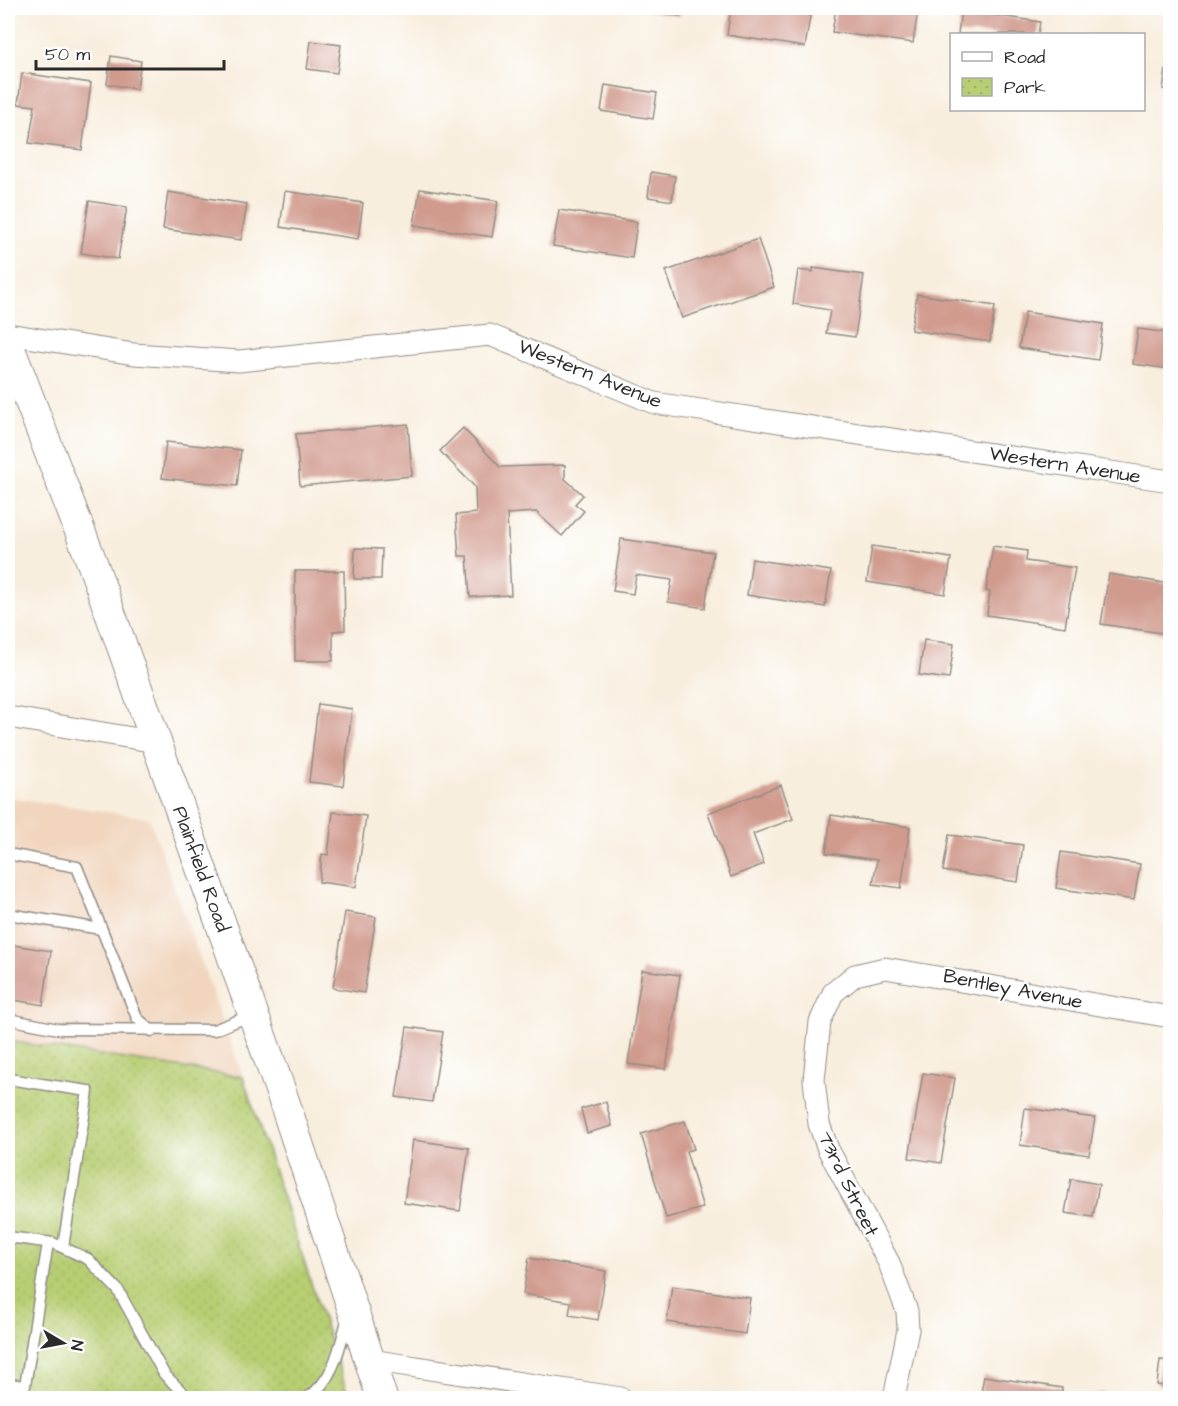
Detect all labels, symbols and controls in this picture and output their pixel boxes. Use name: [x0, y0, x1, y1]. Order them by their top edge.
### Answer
scale bar: [36, 33, 224, 71]
legend: [950, 33, 1145, 111]
text: 50 m: [45, 42, 90, 67]
text: Road: [1004, 45, 1045, 70]
text: Park: [1004, 75, 1046, 100]
street label: Western Avenue: [514, 332, 666, 416]
street label: Western Avenue: [987, 439, 1143, 491]
street label: Plainfield Road: [165, 802, 237, 936]
street label: Bentley Avenue: [941, 962, 1085, 1017]
street label: 73rd Street: [811, 1127, 885, 1241]
north arrow: [33, 1313, 93, 1373]
text: N: [65, 1339, 88, 1352]

